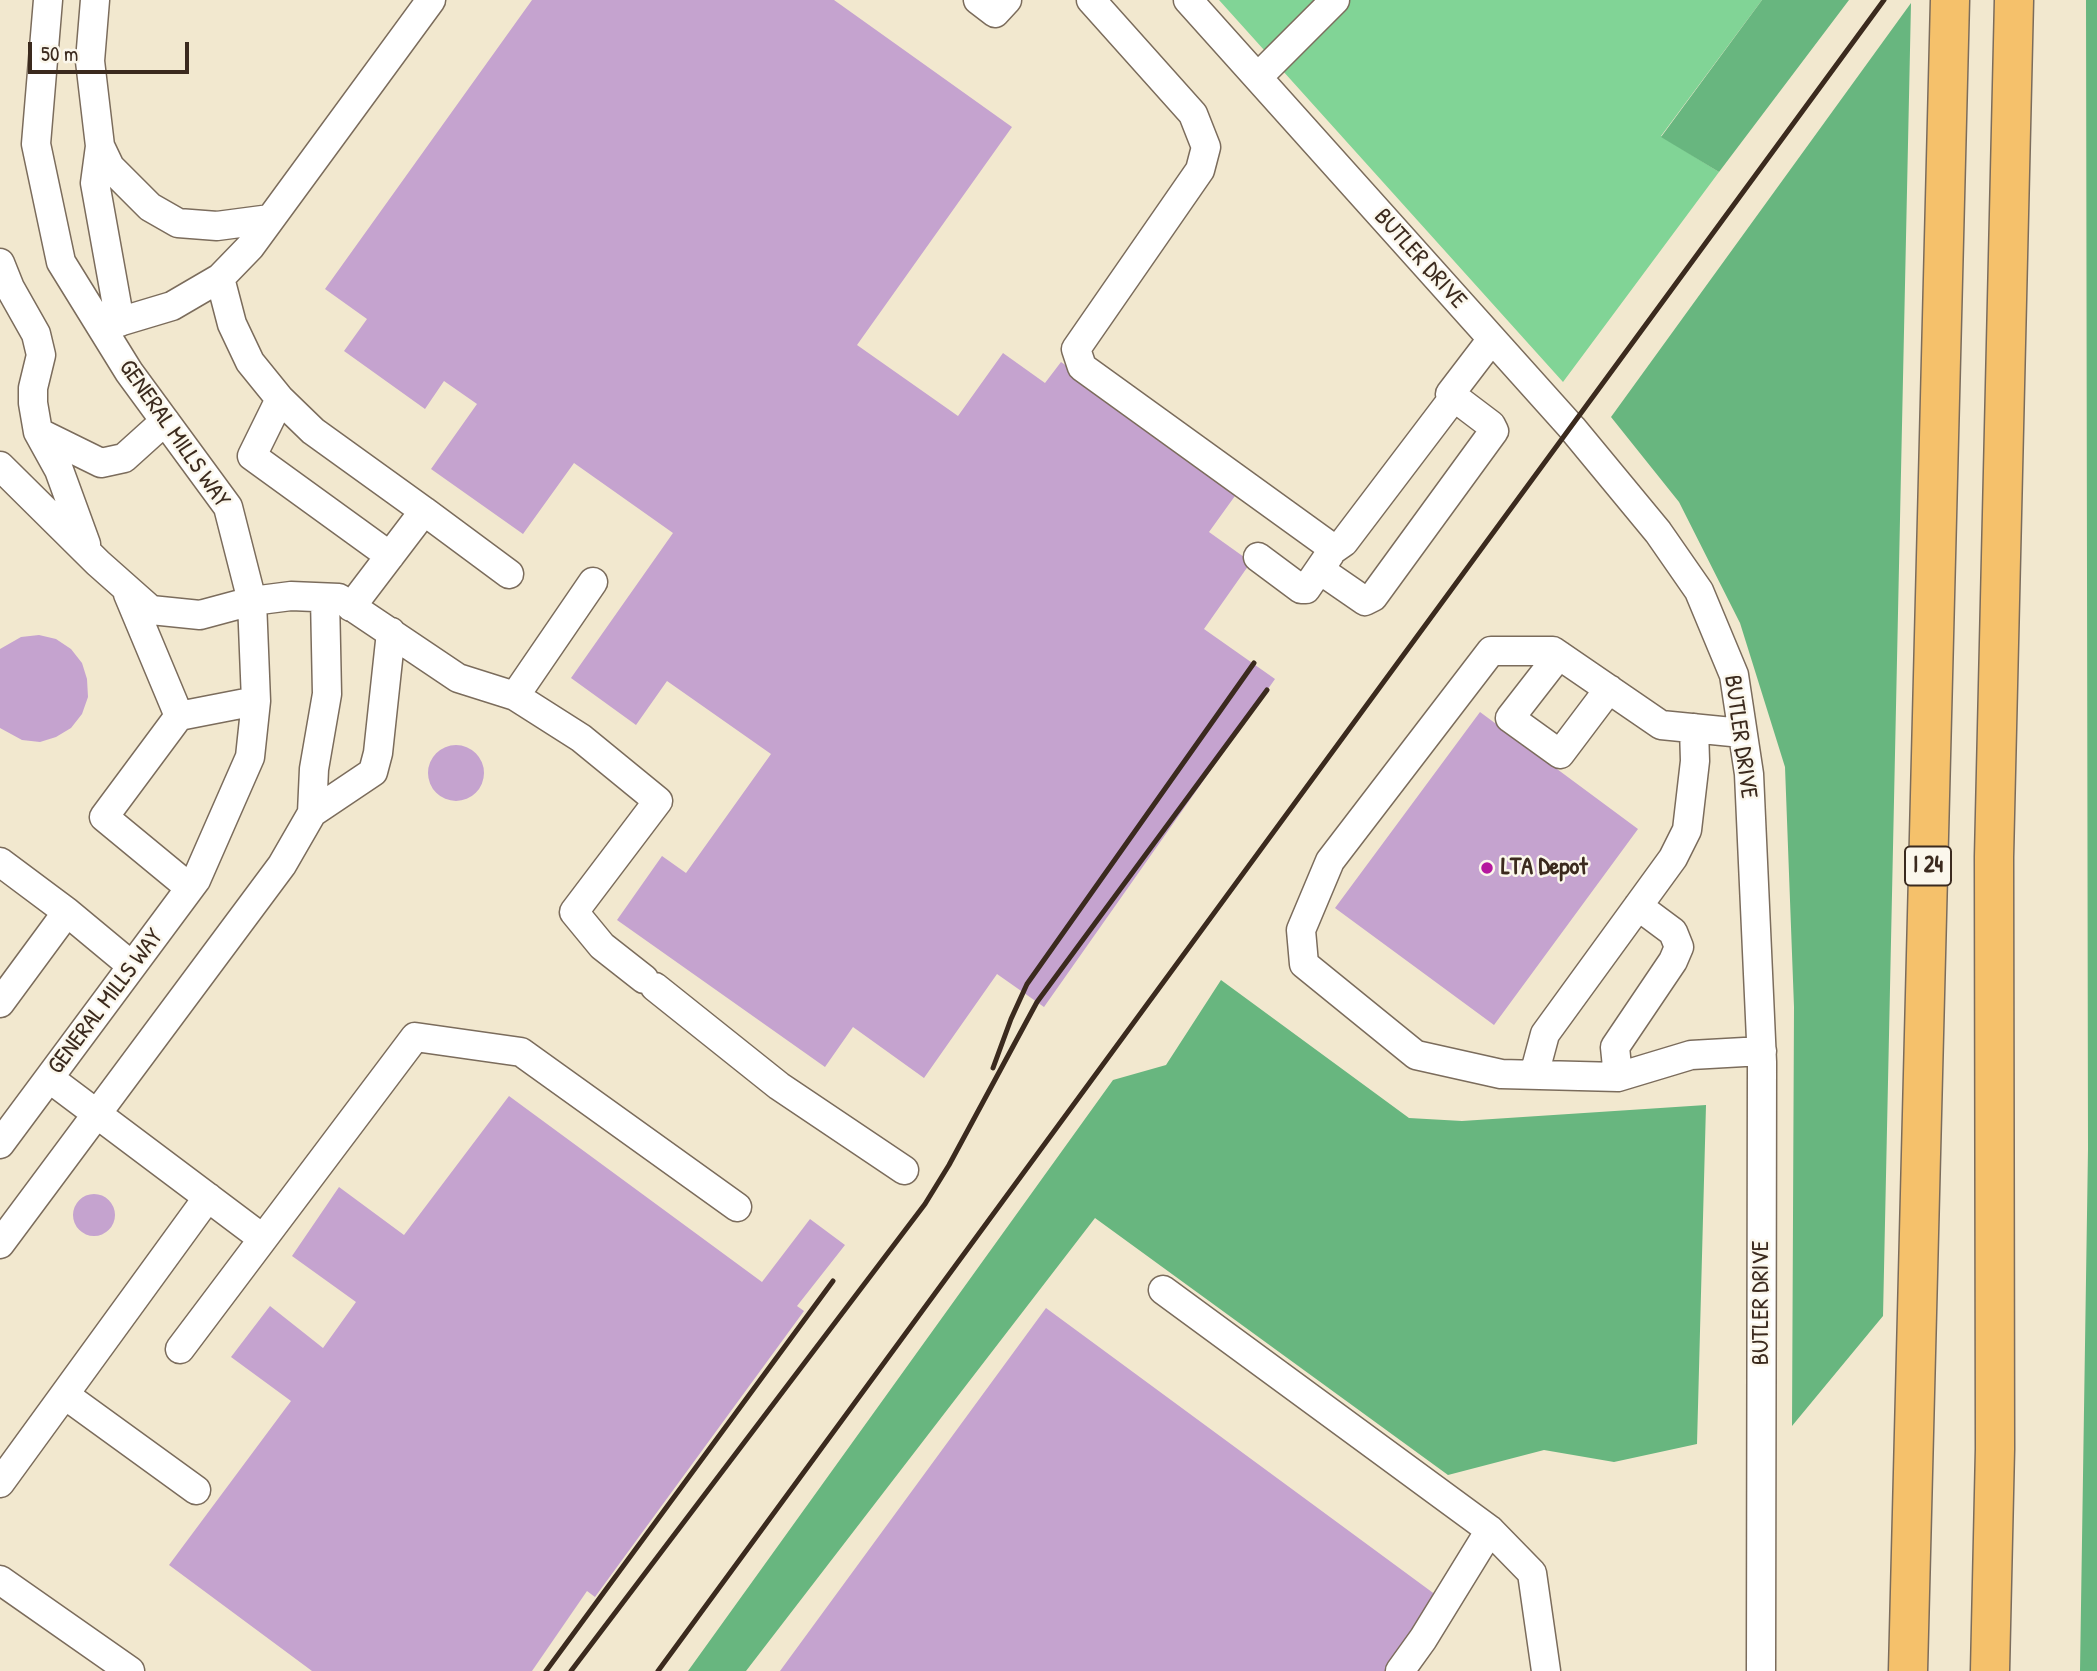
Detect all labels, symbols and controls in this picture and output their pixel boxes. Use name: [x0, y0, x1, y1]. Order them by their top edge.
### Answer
scale bar: [32, 28, 192, 72]
text: 50 m: [41, 39, 78, 68]
street label: BUTLER DRIVE: [1368, 203, 1472, 315]
street label: GENERAL MILLS WAY: [112, 354, 236, 514]
street label: BUTLER DRIVE: [1717, 673, 1763, 801]
road number: I 24: [1905, 846, 1951, 886]
place label: LTA Depot: [1501, 854, 1588, 882]
marker: LTA Depot: [1479, 860, 1495, 876]
street label: GENERAL MILLS WAY: [42, 924, 170, 1080]
street label: BUTLER DRIVE: [1748, 1241, 1776, 1365]

